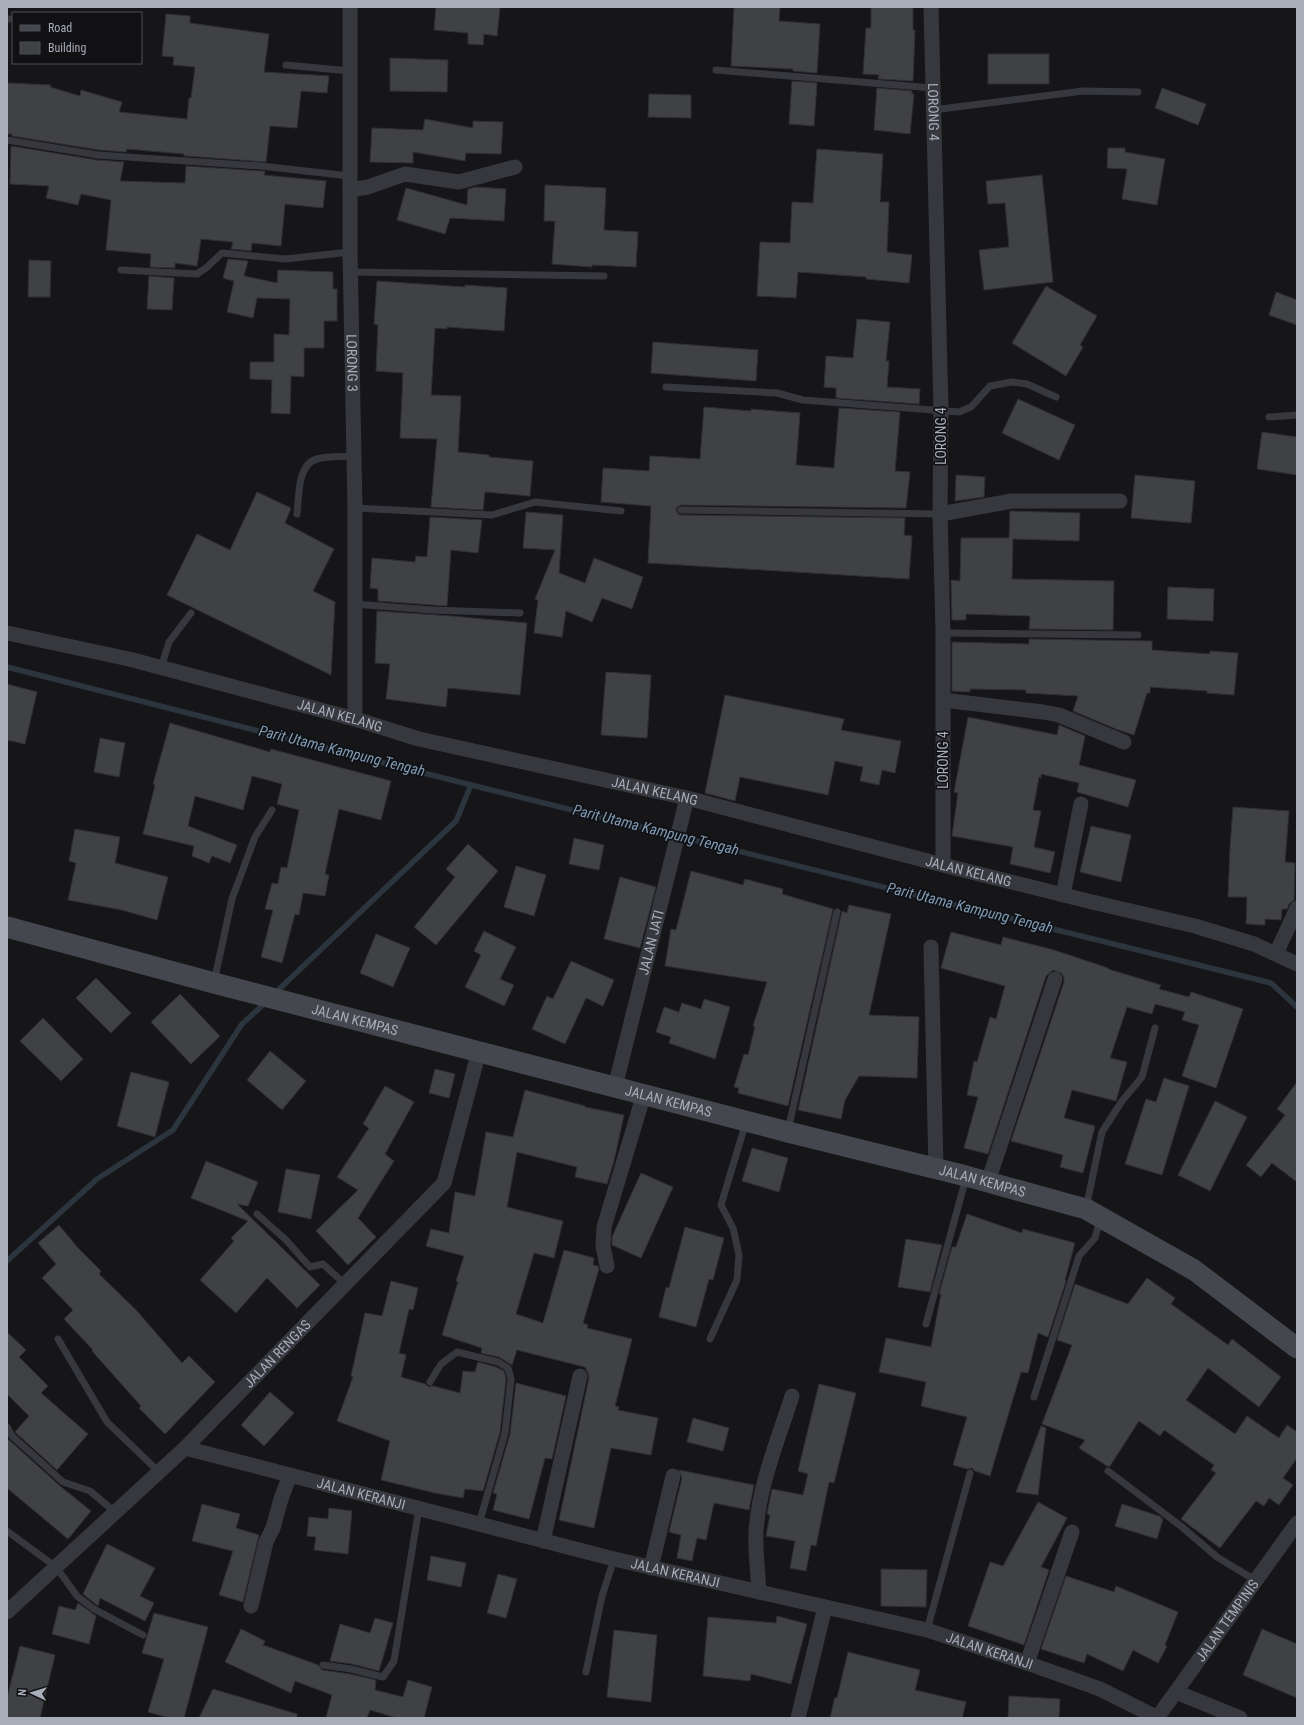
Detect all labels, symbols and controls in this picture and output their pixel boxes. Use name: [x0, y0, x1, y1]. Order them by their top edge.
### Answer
legend: [12, 12, 142, 64]
text: Road: [48, 21, 72, 35]
text: Building: [48, 41, 86, 55]
street label: LORONG 4: [925, 83, 942, 141]
street label: LORONG 3: [344, 334, 361, 392]
street label: LORONG 4: [933, 407, 949, 465]
street label: JALAN KELANG: [295, 696, 384, 735]
water label: Parit Utama Kampung Tengah: [257, 722, 427, 780]
street label: LORONG 4: [935, 731, 951, 789]
street label: JALAN KELANG: [610, 774, 700, 809]
water label: Parit Utama Kampung Tengah: [571, 801, 741, 859]
street label: JALAN KELANG: [924, 853, 1013, 890]
water label: Parit Utama Kampung Tengah: [885, 879, 1055, 937]
street label: JALAN JATI: [635, 908, 667, 976]
street label: JALAN KEMPAS: [310, 1001, 400, 1038]
street label: JALAN KEMPAS: [623, 1082, 714, 1120]
street label: JALAN KEMPAS: [938, 1162, 1028, 1200]
street label: JALAN RENGAS: [241, 1316, 314, 1391]
street label: JALAN KERANJI: [315, 1475, 407, 1513]
street label: JALAN KERANJI: [629, 1555, 721, 1591]
street label: JALAN TEMPINIS: [1192, 1577, 1262, 1664]
street label: JALAN KERANJI: [944, 1629, 1035, 1673]
north arrow: [12, 1673, 52, 1713]
text: N: [16, 1688, 29, 1696]

